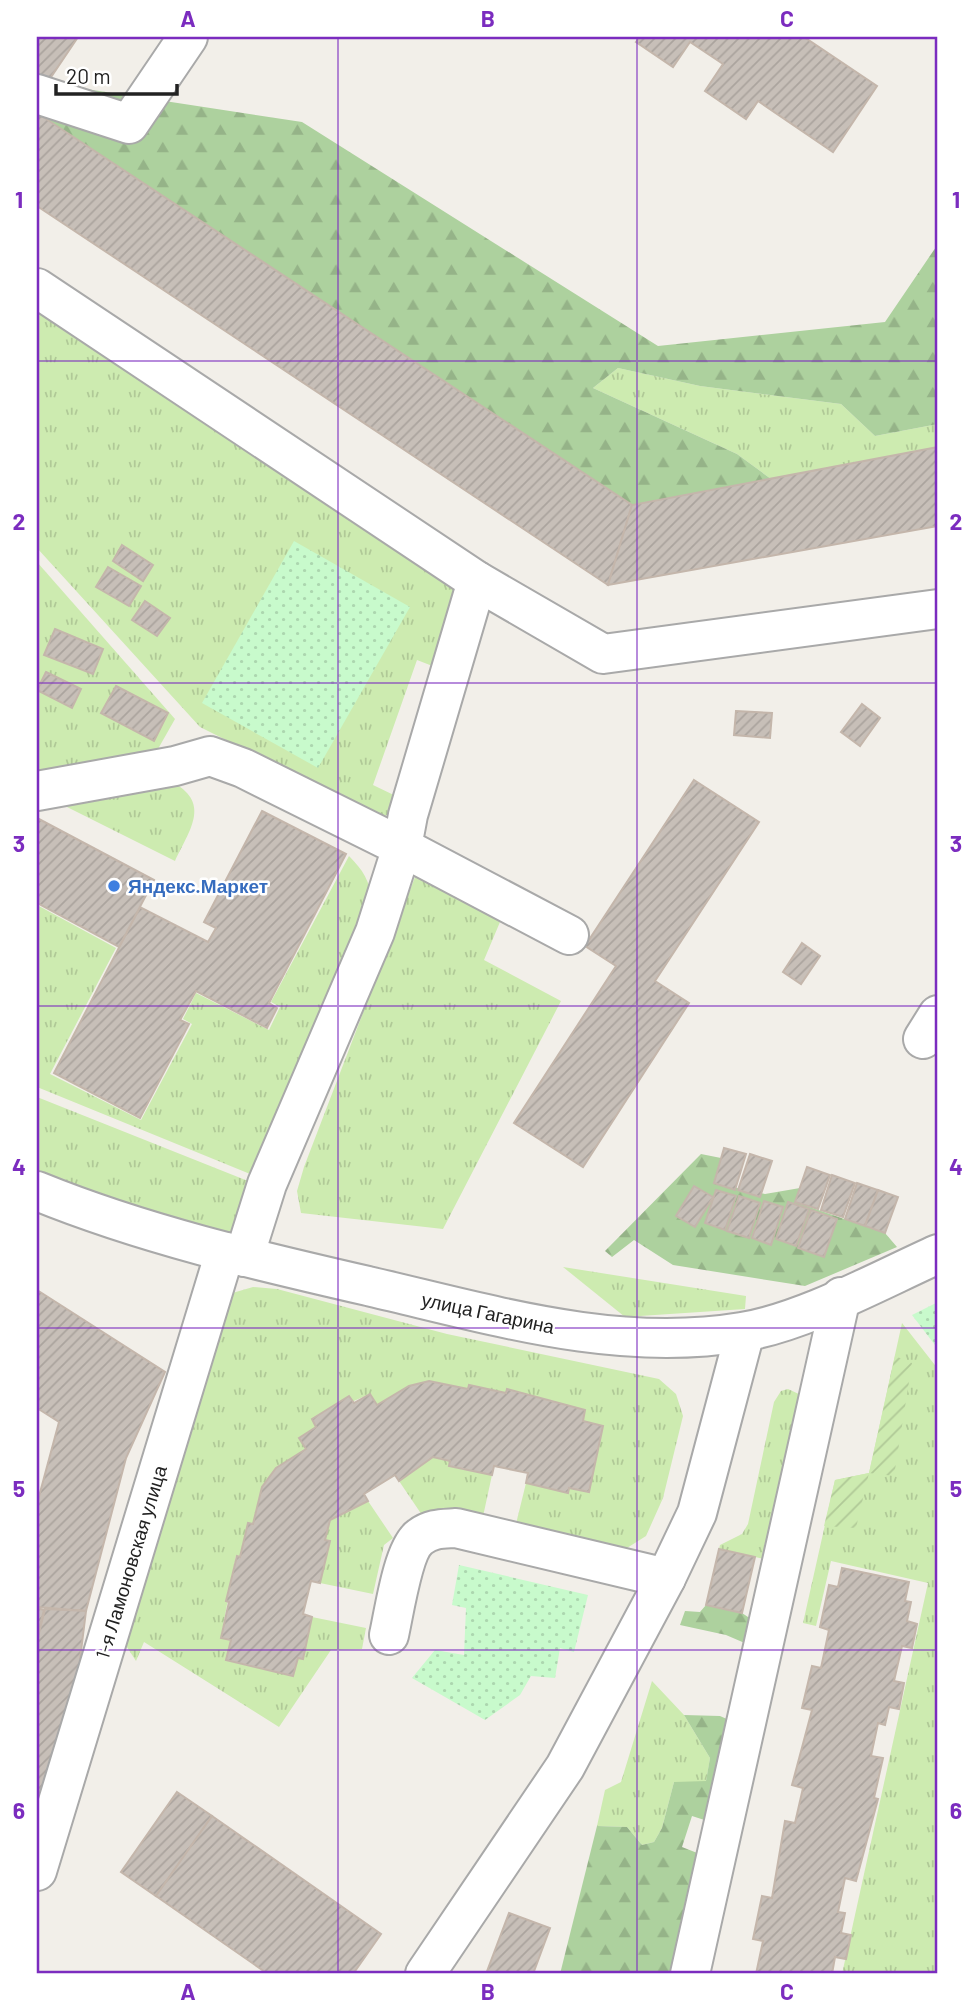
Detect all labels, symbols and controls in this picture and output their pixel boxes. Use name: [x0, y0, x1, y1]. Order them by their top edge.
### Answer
text: A: [180, 4, 196, 32]
text: B: [481, 4, 495, 32]
text: C: [780, 4, 794, 32]
scale bar: [56, 52, 177, 96]
text: 20 m: [66, 63, 111, 88]
text: 1: [15, 185, 23, 213]
text: 1: [952, 185, 960, 213]
text: 2: [13, 507, 25, 535]
text: 2: [950, 507, 962, 535]
text: 3: [13, 829, 25, 857]
text: 3: [950, 829, 962, 857]
place label: Яндекс.Маркет: [128, 874, 268, 897]
marker: Яндекс.Маркет: [106, 878, 122, 894]
text: 4: [12, 1152, 26, 1180]
text: 4: [949, 1152, 963, 1180]
street label: улица Гагарина: [420, 1287, 557, 1338]
street label: 1-я Ламоновская улица: [90, 1462, 171, 1661]
text: 5: [13, 1474, 25, 1502]
text: 5: [950, 1474, 962, 1502]
text: 6: [13, 1796, 25, 1824]
text: 6: [950, 1796, 962, 1824]
text: A: [180, 1977, 196, 2005]
text: B: [481, 1977, 495, 2005]
text: C: [780, 1977, 794, 2005]

